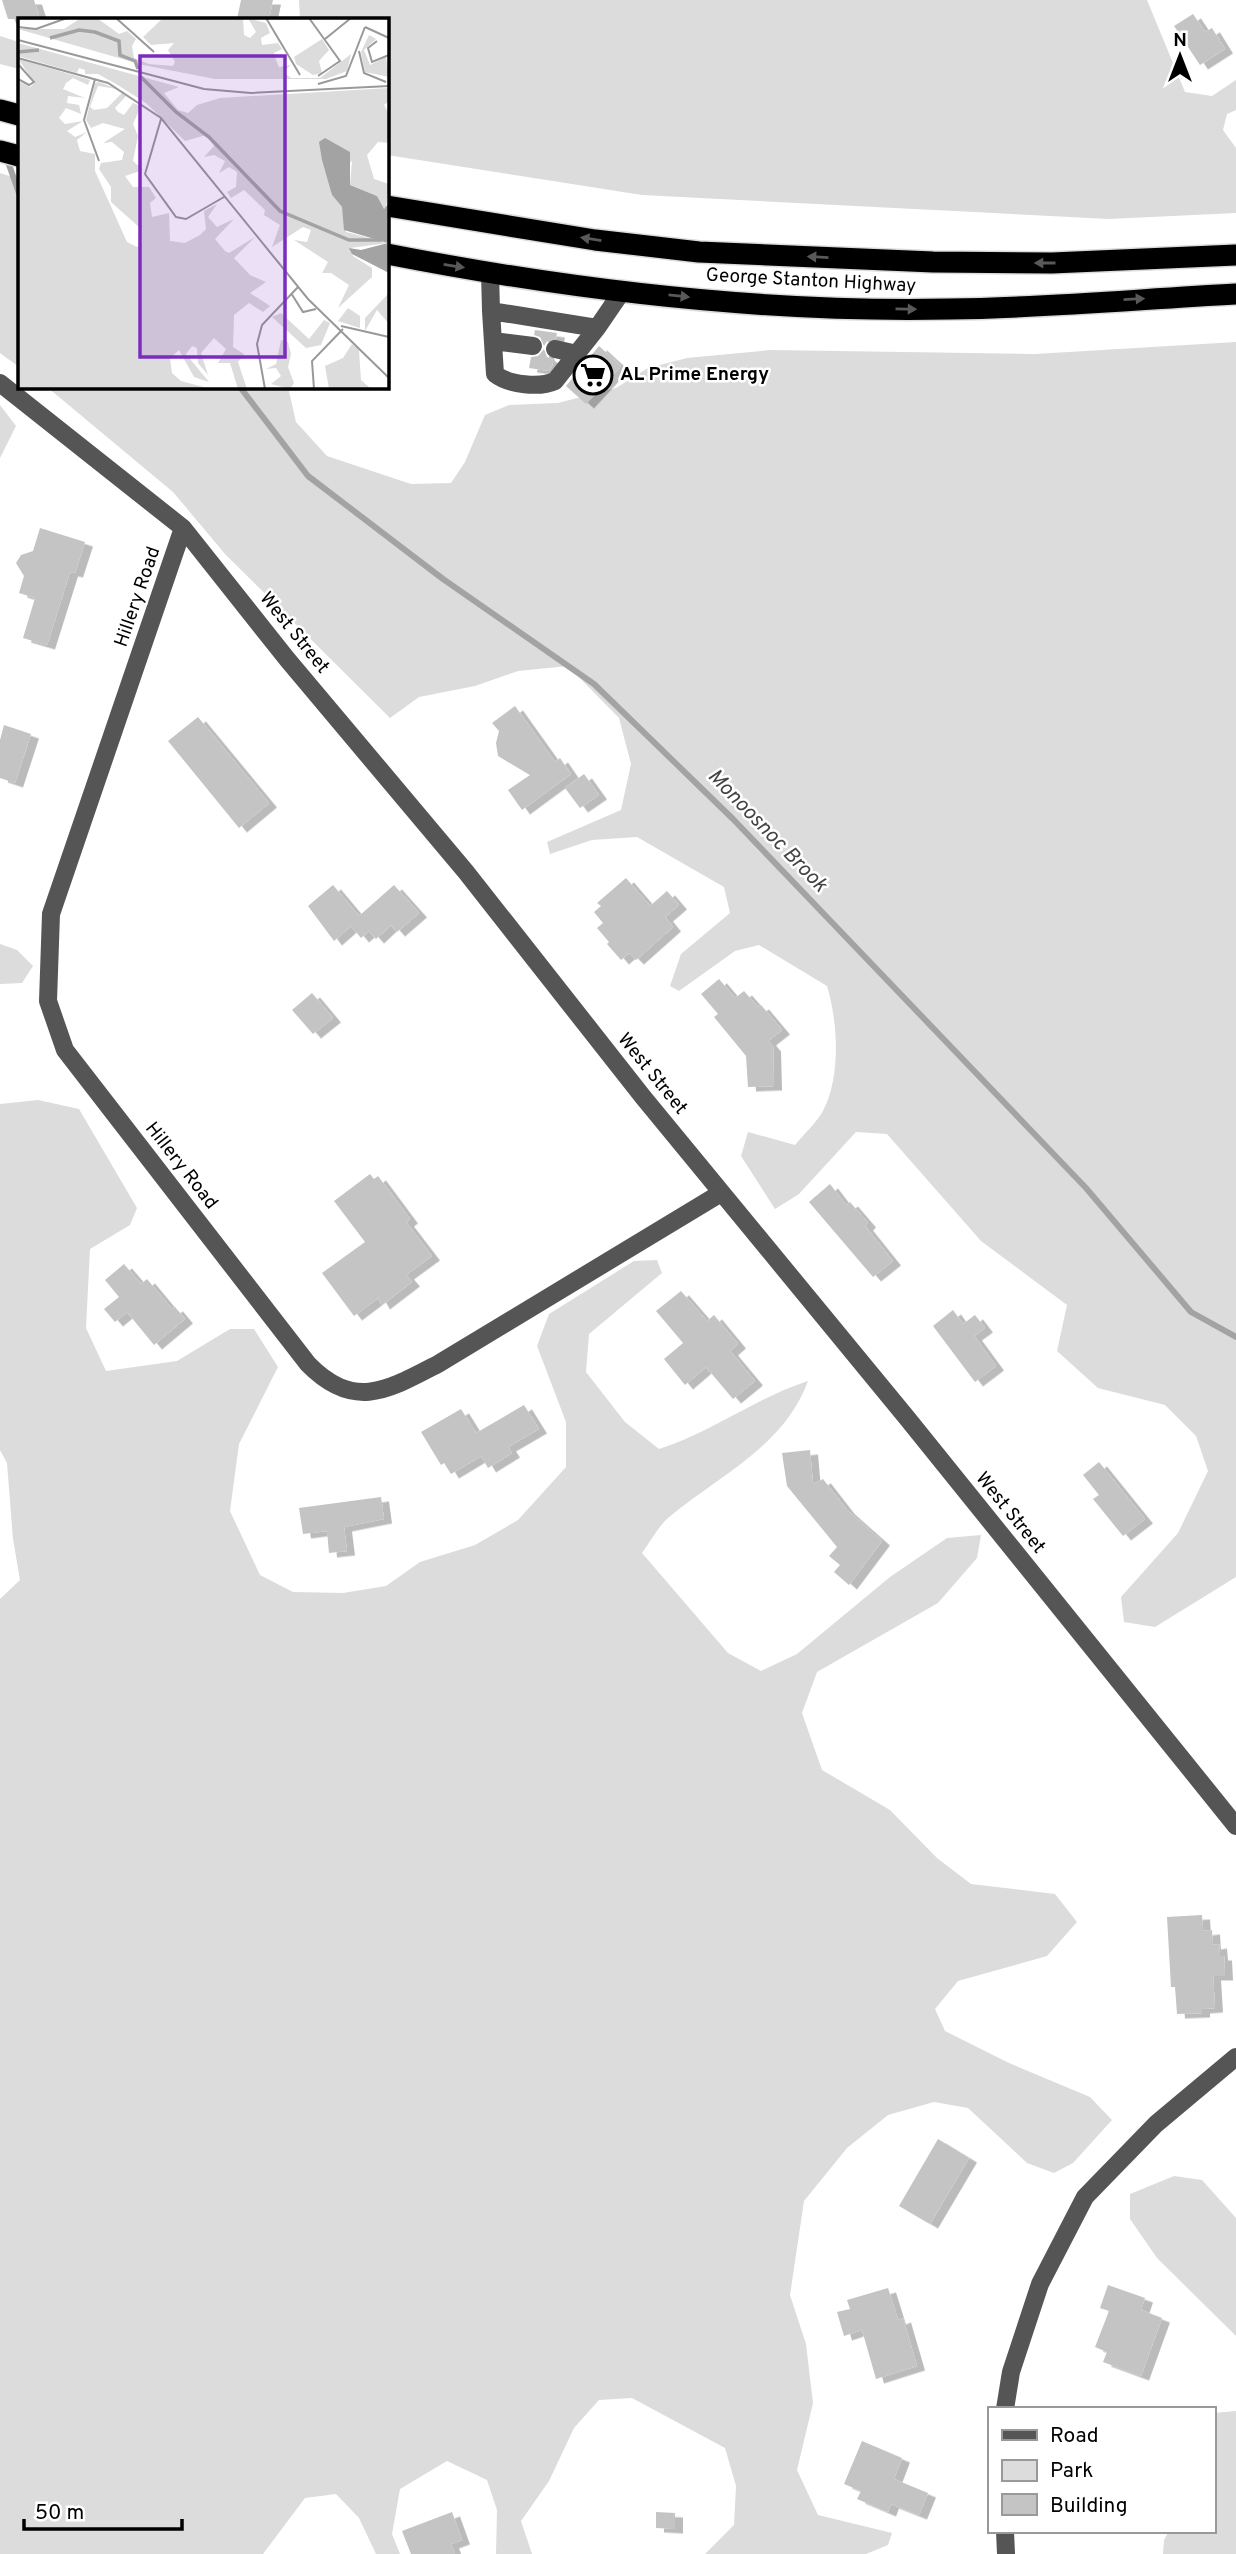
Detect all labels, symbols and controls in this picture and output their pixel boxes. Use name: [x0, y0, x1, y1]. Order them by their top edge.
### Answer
inset map: [18, 18, 388, 388]
north arrow: [1145, 21, 1215, 91]
text: N: [1173, 29, 1187, 53]
one-way arrow: [580, 234, 602, 245]
one-way arrow: [807, 252, 829, 263]
one-way arrow: [1034, 257, 1056, 269]
one-way arrow: [443, 261, 465, 272]
street label: George Stanton Highway: [705, 264, 917, 298]
one-way arrow: [669, 291, 691, 302]
one-way arrow: [1123, 293, 1145, 304]
one-way arrow: [896, 303, 918, 315]
supermarket icon: AL Prime Energy: [572, 354, 614, 396]
place label: AL Prime Energy: [620, 363, 769, 387]
street label: Hillery Road: [110, 544, 166, 650]
street label: West Street: [254, 587, 334, 679]
water label: Monoosnoc Brook: [701, 763, 833, 899]
street label: West Street: [612, 1028, 692, 1120]
street label: Hillery Road: [139, 1117, 223, 1215]
street label: West Street: [970, 1467, 1050, 1559]
legend: [988, 2407, 1215, 2533]
text: Road: [1050, 2423, 1099, 2450]
text: Park: [1050, 2458, 1093, 2485]
scale bar: [24, 2488, 182, 2532]
text: Building: [1050, 2493, 1128, 2520]
text: 50 m: [35, 2500, 84, 2527]

